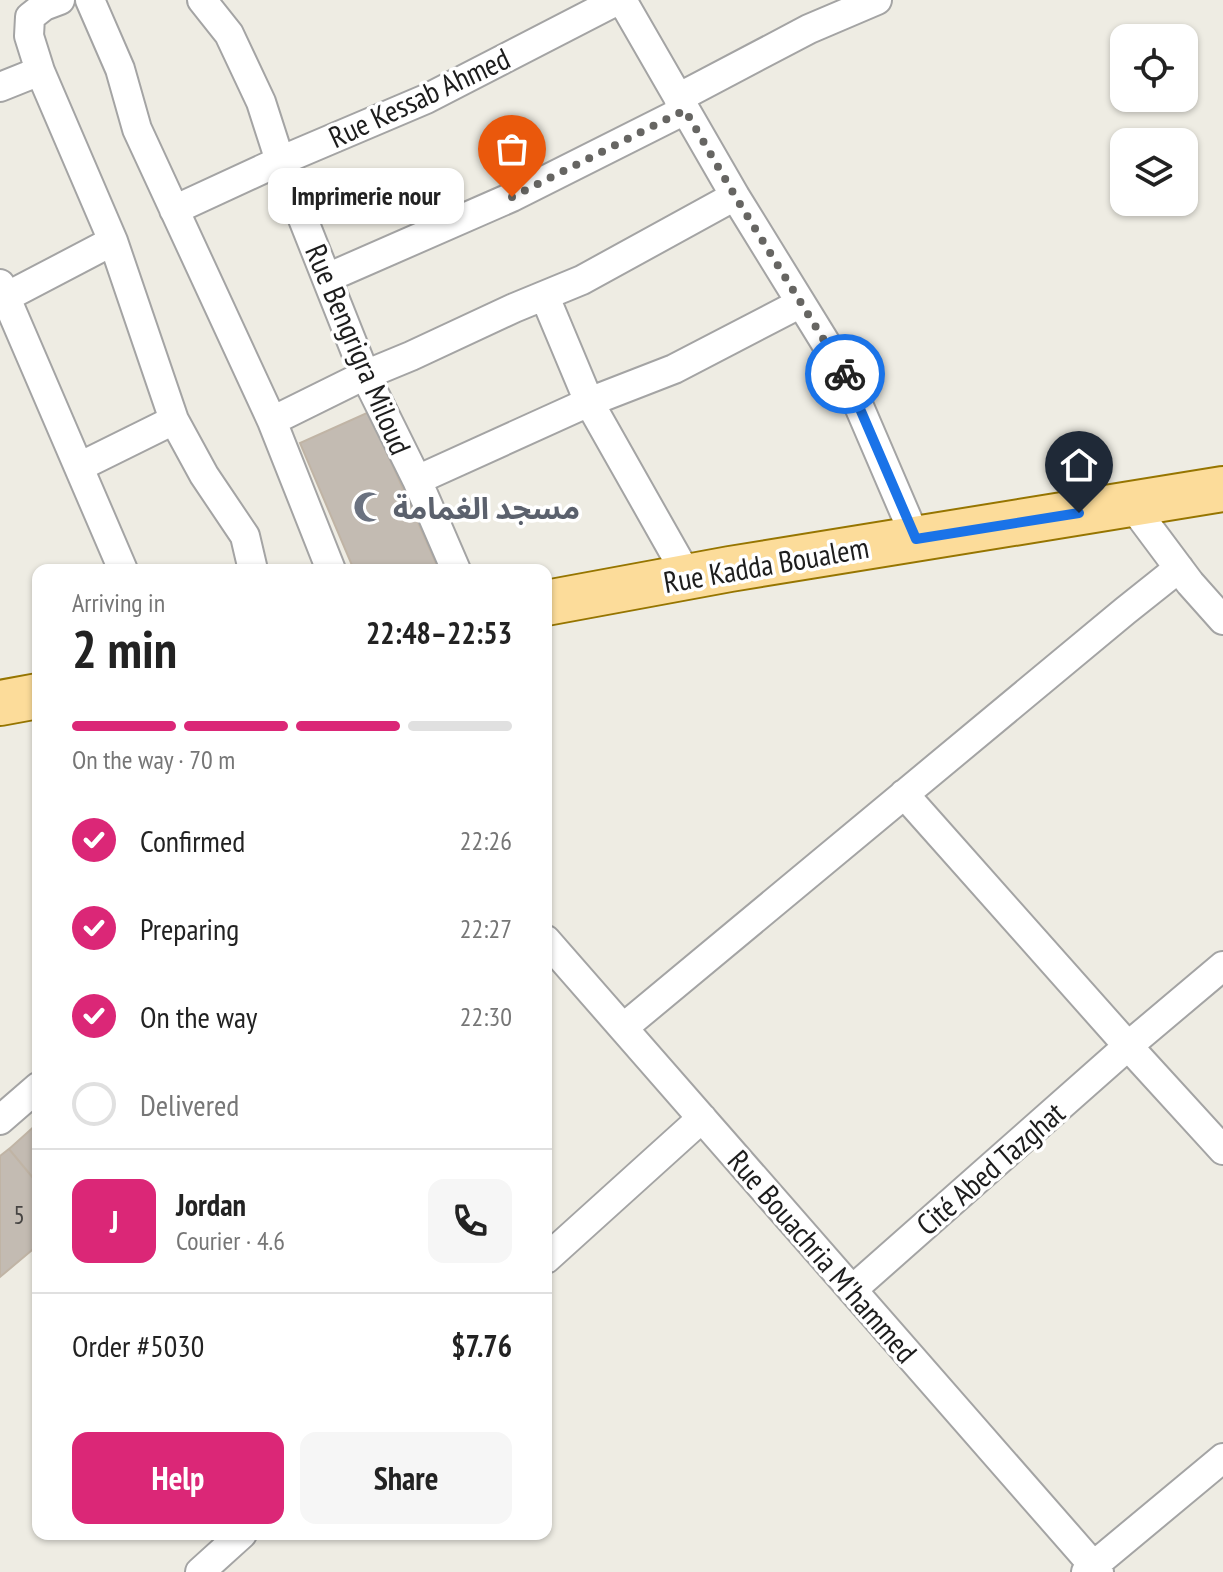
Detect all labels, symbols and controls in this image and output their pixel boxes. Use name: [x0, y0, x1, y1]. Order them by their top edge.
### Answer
map controls: [1110, 24, 1198, 216]
button: locate: [1110, 24, 1198, 112]
street label: Rue Kessab Ahmed: [322, 38, 516, 156]
pin: [478, 115, 546, 197]
icon: bag: [490, 127, 534, 171]
button: layers: [1110, 128, 1198, 216]
callout: Imprimerie nour: [268, 169, 464, 225]
text: Imprimerie nour: [291, 179, 441, 212]
street label: Rue Bengrigra Miloud: [297, 238, 421, 460]
courier: [805, 334, 885, 414]
icon: bike: [823, 352, 867, 396]
pin: [1045, 431, 1113, 513]
icon: home: [1057, 443, 1101, 487]
place label: مسجد الغمامة: [393, 488, 580, 527]
mosque icon: مسجد الغمامة: [352, 490, 386, 524]
street label: Rue Kadda Boualem: [660, 527, 872, 601]
text: Arriving in: [72, 586, 165, 619]
text: 22:48–22:53: [366, 613, 512, 652]
text: 2 min: [72, 615, 177, 682]
text: On the way · 70 m: [72, 743, 235, 776]
icon: check: [72, 818, 116, 862]
text: Confirmed: [140, 821, 245, 860]
text: 22:26: [460, 824, 512, 857]
icon: check: [72, 906, 116, 950]
text: Preparing: [140, 909, 239, 948]
text: 22:27: [460, 912, 512, 945]
icon: check: [72, 994, 116, 1038]
text: On the way: [140, 997, 257, 1036]
text: 22:30: [460, 1000, 512, 1033]
text: Delivered: [140, 1085, 239, 1124]
street label: Cité Abed Tazghat: [908, 1092, 1073, 1243]
street label: Rue Bouachria M'hammed: [720, 1142, 926, 1370]
button: phone: [428, 1179, 512, 1263]
text: Jordan: [176, 1185, 246, 1224]
house number: 5: [13, 1198, 25, 1231]
text: J: [110, 1202, 118, 1241]
text: Courier · 4.6: [176, 1224, 285, 1257]
text: Order #5030: [72, 1326, 204, 1365]
text: $7.76: [451, 1326, 512, 1365]
button: Help: [72, 1432, 284, 1524]
button: Share: [300, 1432, 512, 1524]

